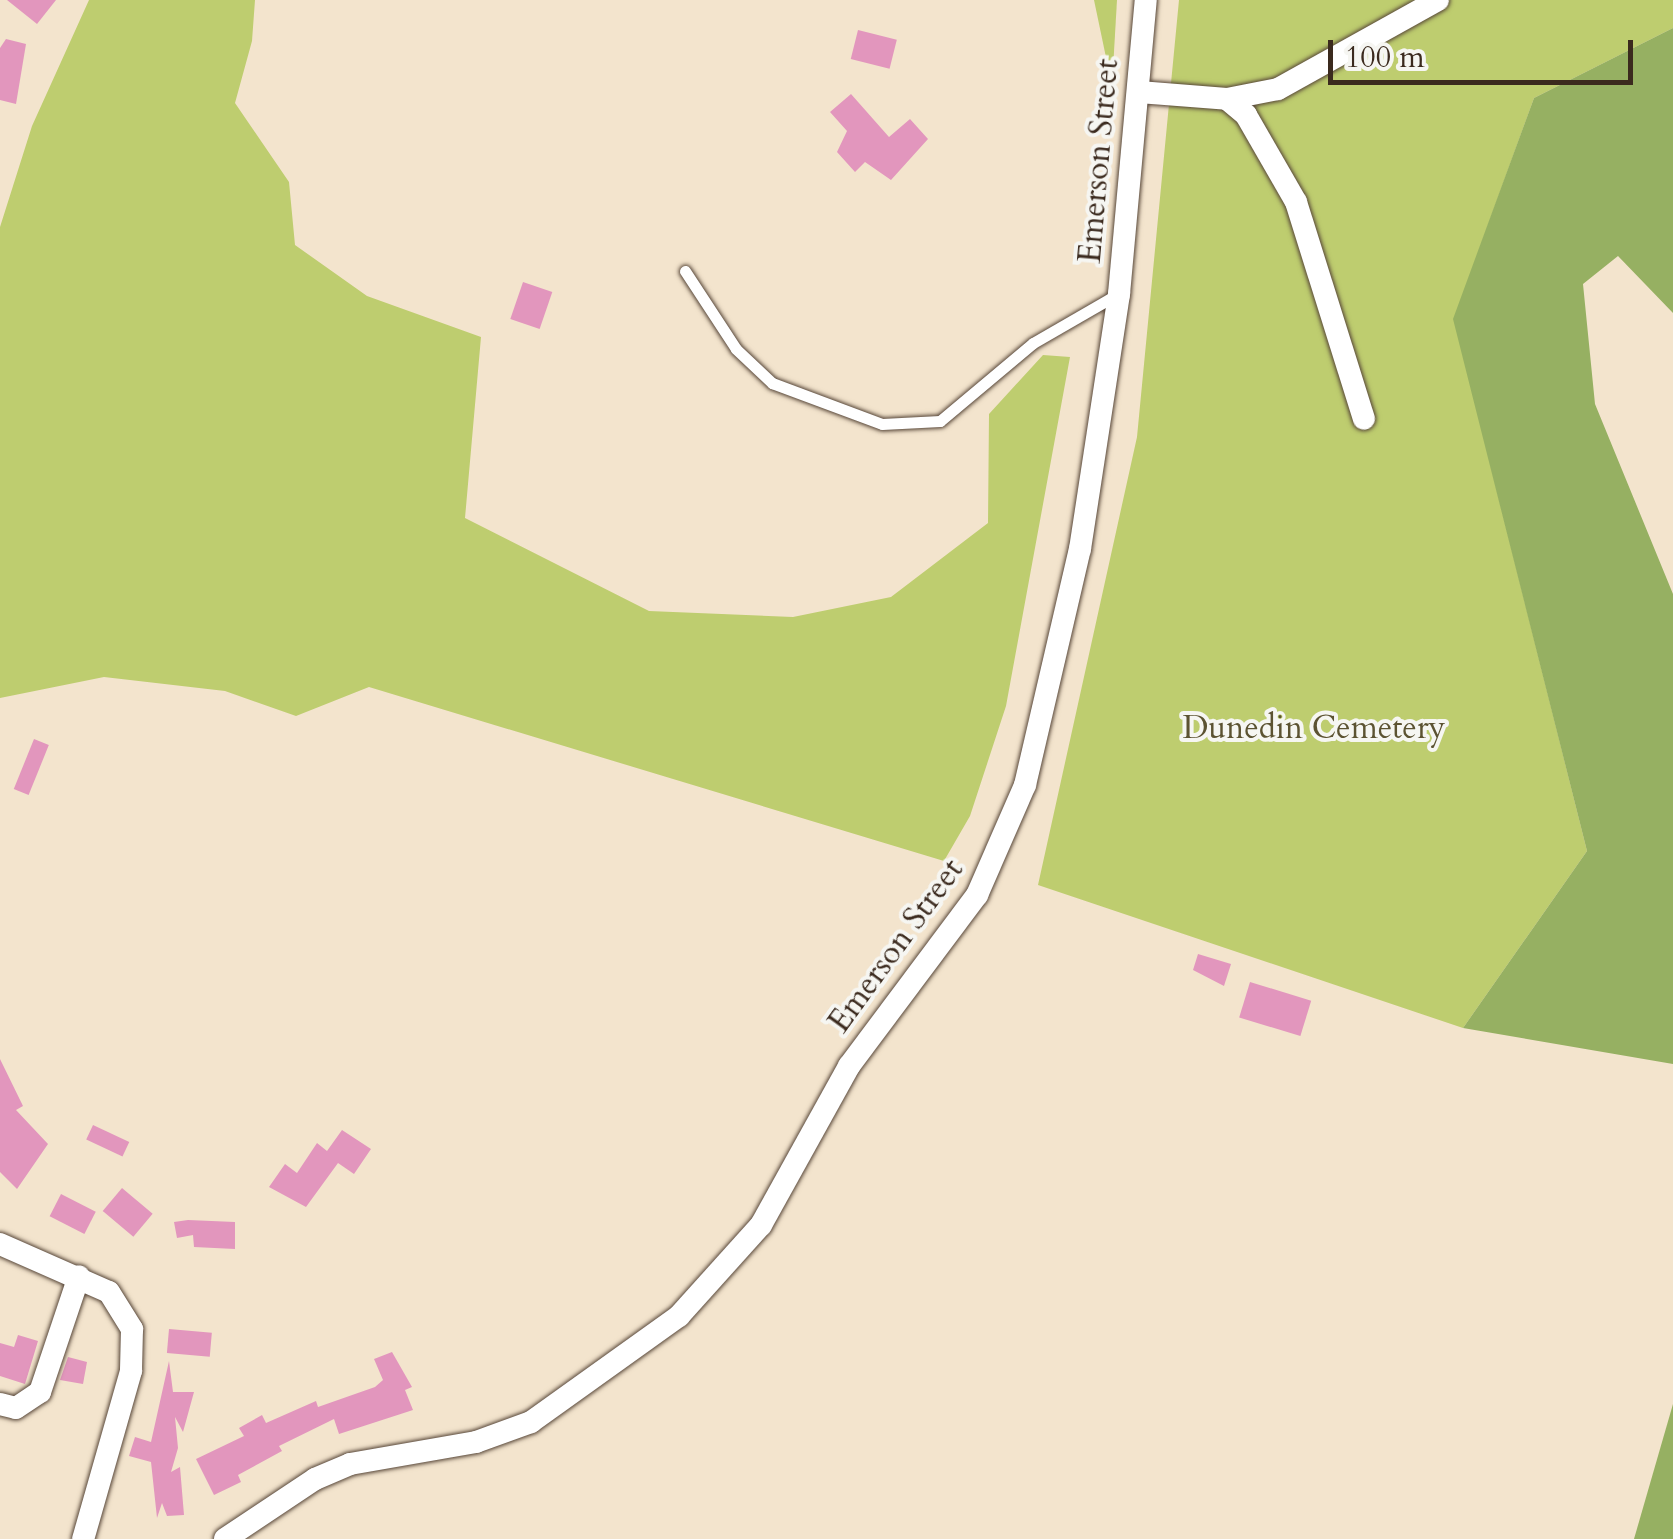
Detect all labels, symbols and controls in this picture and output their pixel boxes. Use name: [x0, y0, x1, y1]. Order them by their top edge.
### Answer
scale bar: [1333, 20, 1638, 82]
text: 100 m: [1345, 37, 1425, 78]
street label: Emerson Street: [1071, 57, 1127, 265]
park label: Dunedin Cemetery: [1183, 709, 1445, 747]
street label: Emerson Street: [820, 852, 972, 1040]

